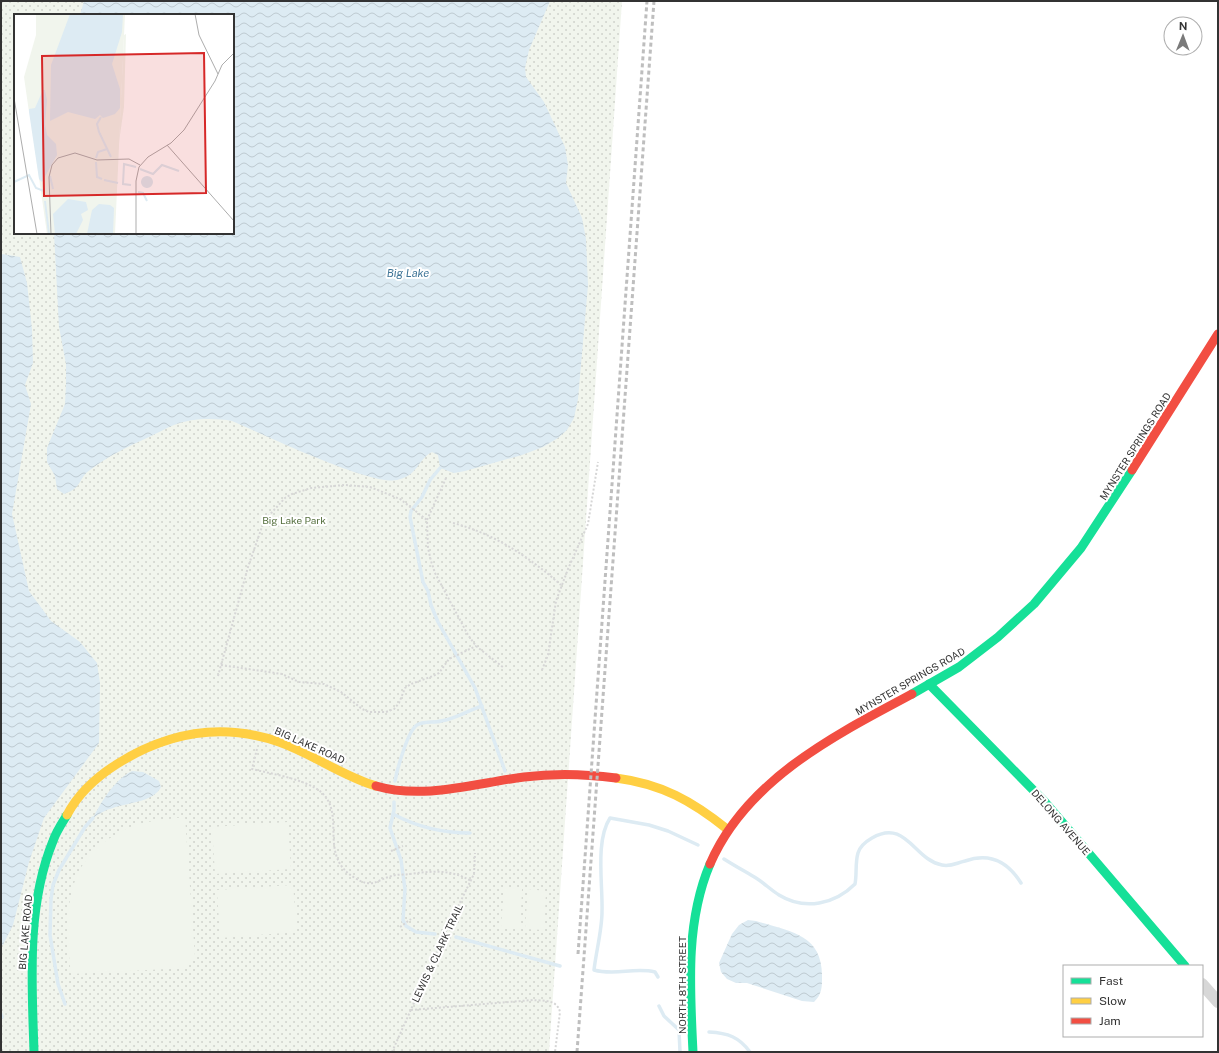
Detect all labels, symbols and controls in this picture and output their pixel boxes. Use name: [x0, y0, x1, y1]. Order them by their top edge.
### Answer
inset map: [14, 14, 234, 234]
north arrow: [1163, 16, 1203, 56]
text: N: [1179, 20, 1188, 32]
water label: Big Lake: [387, 267, 429, 279]
street label: MYNSTER SPRINGS ROAD: [1097, 390, 1173, 502]
park label: Big Lake Park: [262, 514, 326, 526]
street label: MYNSTER SPRINGS ROAD: [853, 645, 967, 717]
street label: BIG LAKE ROAD: [273, 724, 347, 766]
street label: DELONG AVENUE: [1029, 787, 1093, 857]
street label: BIG LAKE ROAD: [16, 894, 34, 970]
street label: LEWIS & CLARK TRAIL: [409, 902, 465, 1004]
street label: NORTH 8TH STREET: [676, 936, 688, 1034]
legend: [1063, 965, 1203, 1037]
text: Fast: [1099, 974, 1124, 988]
text: Slow: [1099, 994, 1127, 1008]
text: Jam: [1099, 1014, 1121, 1028]

